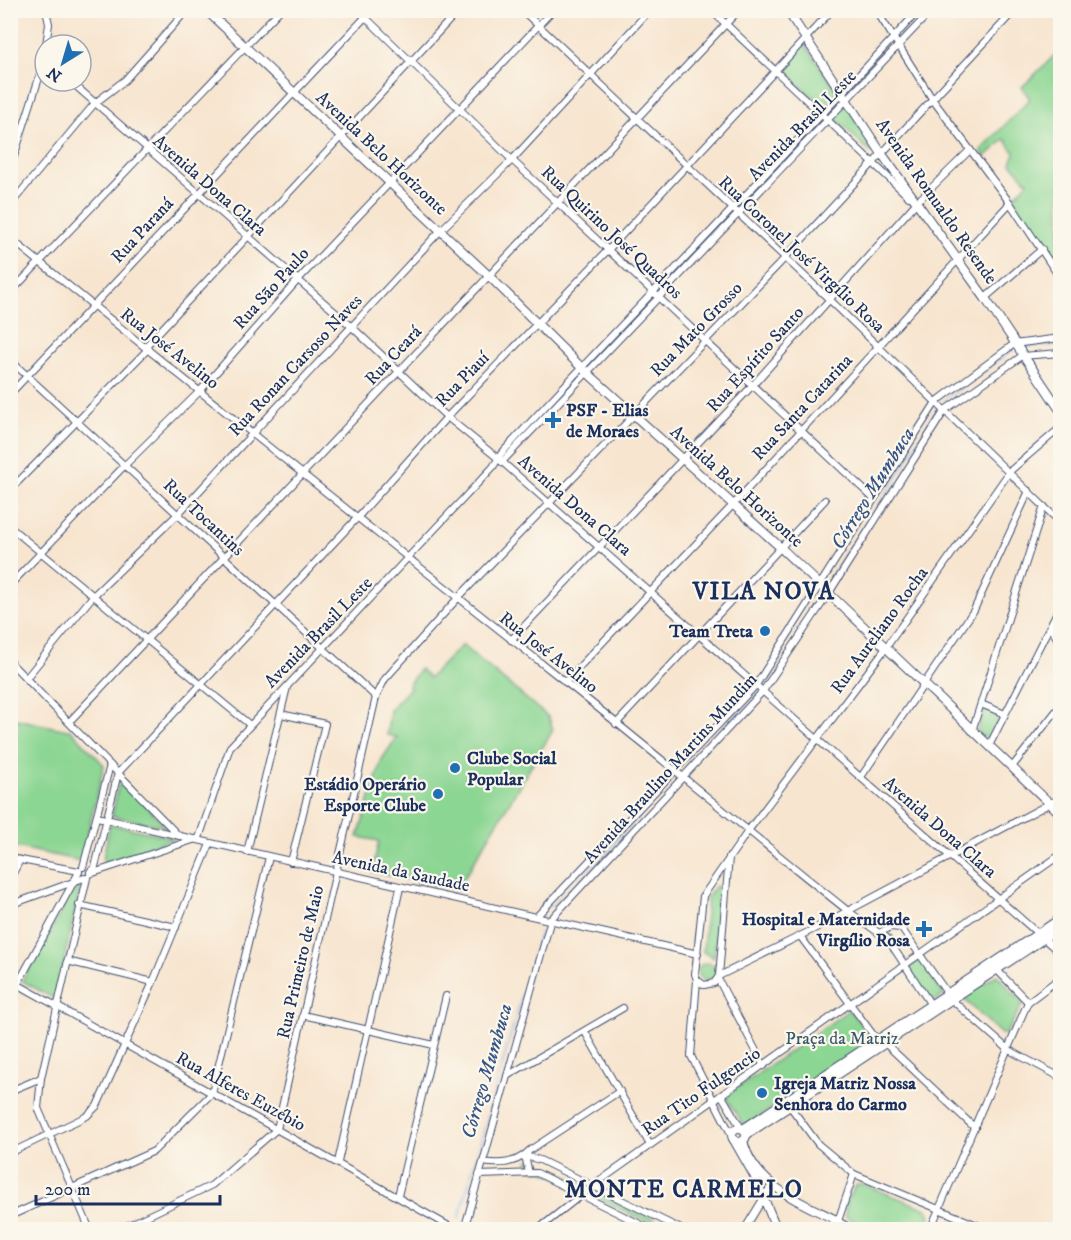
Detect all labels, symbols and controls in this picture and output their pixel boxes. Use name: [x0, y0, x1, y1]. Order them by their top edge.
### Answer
north arrow: [33, 33, 93, 93]
text: N: [43, 62, 66, 86]
street label: Avenida Brasil Leste: [744, 65, 861, 186]
street label: Avenida Belo Horizonte: [311, 87, 452, 220]
street label: Avenida Romualdo Resende: [871, 115, 1002, 289]
street label: Avenida Dona Clara: [148, 130, 271, 241]
street label: Rua Quirino José Quadros: [536, 162, 687, 304]
street label: Rua Coronel José Virgílio Rosa: [713, 172, 890, 338]
street label: Rua Paraná: [107, 193, 179, 268]
street label: Rua São Paulo: [229, 243, 314, 334]
street label: Rua Mato Grosso: [646, 277, 748, 382]
street label: Rua Ronan Carsoso Naves: [224, 290, 367, 441]
street label: Rua Espírito Santo: [702, 302, 809, 417]
street label: Rua José Avelino: [115, 303, 223, 394]
street label: Rua Ceará: [361, 321, 427, 390]
street label: Rua Piauí: [431, 347, 495, 412]
street label: Rua Santa Catarina: [748, 350, 858, 465]
place label: PSF - Elias de Moraes: [566, 400, 648, 443]
marker: PSF - Elias de Moraes: [544, 411, 562, 429]
street label: Avenida Belo Horizonte: [665, 421, 808, 552]
water label: Córrego Mumbuca: [826, 423, 921, 554]
street label: Avenida Dona Clara: [513, 450, 636, 561]
street label: Rua Tocantins: [158, 475, 249, 561]
street label: Rua Aureliano Rocha: [826, 563, 933, 698]
street label: Avenida Brasil Leste: [260, 572, 377, 693]
district label: VILA NOVA: [692, 577, 835, 607]
street label: Rua José Avelino: [494, 607, 602, 698]
place label: Team Treta: [668, 621, 753, 643]
marker: Team Treta: [758, 624, 772, 638]
street label: Avenida Braulino Martins Mundim: [579, 669, 762, 869]
place label: Clube Social Popular: [467, 748, 557, 791]
marker: Clube Social Popular: [448, 761, 462, 775]
street label: Avenida Dona Clara: [878, 772, 1001, 883]
place label: Estádio Operário Esporte Clube: [304, 774, 427, 817]
marker: Estádio Operário Esporte Clube: [431, 787, 445, 801]
street label: Avenida da Saudade: [330, 847, 472, 897]
street label: Rua Primeiro de Maio: [273, 883, 329, 1041]
place label: Hospital e Maternidade Virgílio Rosa: [742, 909, 911, 952]
marker: Hospital e Maternidade Virgílio Rosa: [915, 920, 933, 938]
water label: Córrego Mumbuca: [456, 1001, 519, 1142]
park label: Praça da Matriz: [785, 1028, 899, 1050]
street label: Rua Tito Fulgencio: [638, 1043, 765, 1141]
street label: Rua Alferes Euzébio: [172, 1047, 309, 1137]
place label: Igreja Matriz Nossa Senhora do Carmo: [774, 1073, 916, 1116]
marker: Igreja Matriz Nossa Senhora do Carmo: [755, 1086, 769, 1100]
scale bar: [36, 1168, 220, 1206]
district label: MONTE CARMELO: [565, 1175, 803, 1205]
text: 200 m: [45, 1179, 91, 1201]

